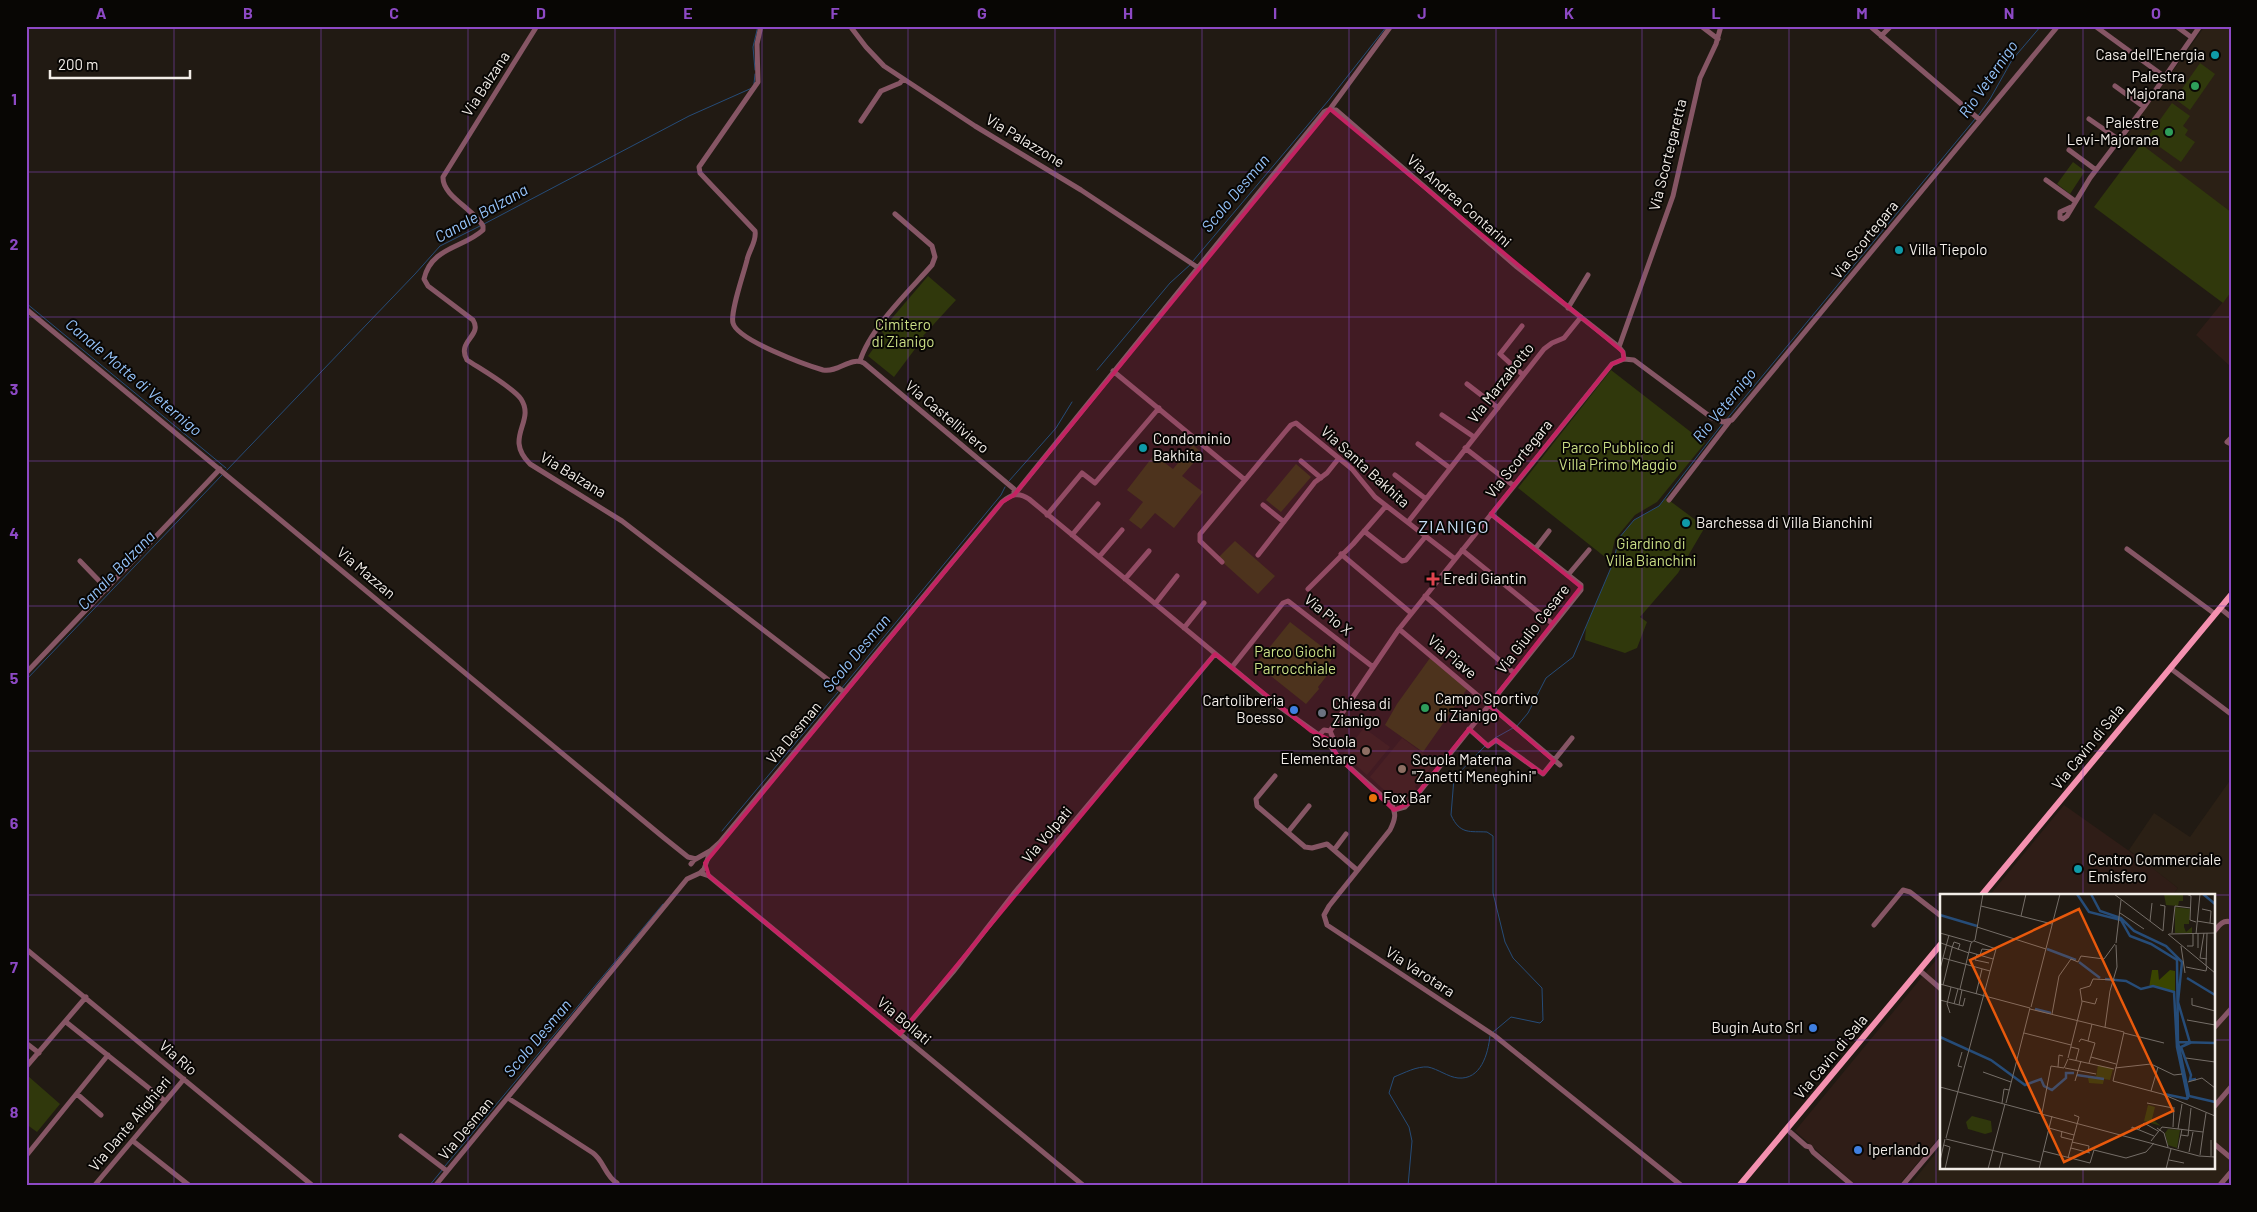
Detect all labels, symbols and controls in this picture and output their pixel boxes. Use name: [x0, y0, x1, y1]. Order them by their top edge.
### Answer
text: A: [96, 3, 107, 22]
text: B: [243, 3, 253, 22]
text: C: [389, 3, 399, 22]
text: D: [536, 3, 546, 22]
text: E: [683, 3, 693, 22]
text: F: [831, 3, 840, 22]
text: G: [977, 3, 987, 22]
text: H: [1123, 3, 1133, 22]
text: I: [1273, 3, 1277, 22]
text: J: [1417, 3, 1427, 22]
text: K: [1564, 3, 1574, 22]
text: L: [1711, 3, 1721, 22]
text: M: [1856, 3, 1868, 22]
text: N: [2004, 3, 2014, 22]
text: O: [2151, 3, 2161, 22]
water label: Rio Veternigo: [1954, 36, 2021, 121]
place label: Casa dell'Energia: [2096, 45, 2205, 63]
scale bar: [50, 48, 190, 80]
street label: Via Balzana: [457, 48, 513, 119]
marker: Casa dell'Energia: [2209, 49, 2221, 61]
text: 200 m: [58, 55, 98, 73]
place label: Palestra Majorana: [2126, 67, 2185, 102]
marker: Palestra Majorana: [2189, 80, 2201, 92]
text: 1: [11, 89, 17, 108]
street label: Via Scortegaretta: [1644, 97, 1690, 212]
street label: Via Palazzone: [983, 110, 1068, 171]
place label: Palestre Levi-Majorana: [2067, 113, 2159, 148]
marker: Palestre Levi-Majorana: [2163, 126, 2175, 138]
water label: Scolo Desman: [1197, 150, 1273, 235]
street label: Via Andrea Contarini: [1404, 150, 1515, 250]
water label: Canale Balzana: [431, 179, 530, 246]
street label: Via Scortegara: [1827, 197, 1901, 282]
text: 2: [10, 234, 19, 253]
place label: Villa Tiepolo: [1909, 240, 1987, 258]
marker: Villa Tiepolo: [1893, 244, 1905, 256]
water label: Canale Motte di Veternigo: [62, 314, 206, 439]
park label: Cimitero di Zianigo: [872, 315, 934, 350]
street label: Via Marzabotto: [1463, 339, 1537, 426]
water label: Rio Veternigo: [1688, 364, 1759, 446]
street label: Via Castelliviero: [902, 376, 993, 456]
text: 3: [10, 379, 18, 398]
street label: Via Scortegara: [1481, 416, 1555, 501]
street label: Via Santa Bakhita: [1317, 422, 1414, 511]
place label: Condominio Bakhita: [1153, 429, 1231, 464]
park label: Parco Pubblico di Villa Primo Maggio: [1559, 438, 1677, 473]
marker: Condominio Bakhita: [1137, 442, 1149, 454]
street label: Via Balzana: [537, 447, 610, 501]
place label: Barchessa di Villa Bianchini: [1696, 513, 1873, 531]
district label: ZIANIGO: [1418, 515, 1490, 537]
marker: Barchessa di Villa Bianchini: [1680, 517, 1692, 529]
text: 4: [9, 523, 19, 542]
water label: Canale Balzana: [73, 526, 158, 613]
park label: Giardino di Villa Bianchini: [1606, 534, 1696, 569]
street label: Via Mazzan: [334, 543, 400, 602]
place label: Eredi Giantin: [1443, 569, 1527, 587]
marker: Eredi Giantin: [1427, 573, 1439, 585]
street label: Via Giulio Cesare: [1492, 580, 1573, 676]
street label: Via Pio X: [1301, 590, 1356, 639]
water label: Scolo Desman: [818, 610, 894, 695]
street label: Via Piave: [1424, 631, 1481, 682]
park label: Parco Giochi Parrocchiale: [1254, 642, 1336, 677]
text: 5: [10, 668, 19, 687]
place label: Campo Sportivo di Zianigo: [1435, 689, 1539, 724]
place label: Cartolibreria Boesso: [1202, 691, 1284, 726]
place label: Chiesa di Zianigo: [1332, 694, 1391, 729]
street label: Via Desman: [762, 698, 824, 767]
street label: Via Cavin di Sala: [2047, 700, 2127, 793]
marker: Campo Sportivo di Zianigo: [1419, 702, 1431, 714]
marker: Cartolibreria Boesso: [1288, 704, 1300, 716]
marker: Chiesa di Zianigo: [1316, 707, 1328, 719]
place label: Scuola Elementare: [1281, 732, 1356, 767]
marker: Scuola Elementare: [1360, 745, 1372, 757]
place label: Scuola Materna "Zanetti Meneghini": [1412, 750, 1536, 785]
marker: Scuola Materna "Zanetti Meneghini": [1396, 763, 1408, 775]
place label: Fox Bar: [1383, 788, 1432, 806]
marker: Fox Bar: [1367, 792, 1379, 804]
street label: Via Volpati: [1017, 802, 1075, 866]
text: 6: [10, 813, 19, 832]
place label: Centro Commerciale Emisfero: [2088, 850, 2221, 885]
marker: Centro Commerciale Emisfero: [2072, 863, 2084, 875]
inset map: [1940, 894, 2214, 1170]
street label: Via Varotara: [1383, 942, 1458, 1000]
text: 7: [10, 957, 18, 976]
street label: Via Bollati: [874, 993, 935, 1048]
water label: Scolo Desman: [499, 995, 575, 1080]
street label: Via Cavin di Sala: [1790, 1011, 1871, 1102]
place label: Bugin Auto Srl: [1712, 1018, 1803, 1036]
marker: Bugin Auto Srl: [1807, 1022, 1819, 1034]
street label: Via Rio: [156, 1036, 201, 1079]
street label: Via Dante Alighieri: [84, 1072, 174, 1174]
street label: Via Desman: [434, 1094, 496, 1163]
text: 8: [10, 1102, 19, 1121]
place label: Iperlando: [1868, 1140, 1929, 1158]
marker: Iperlando: [1852, 1144, 1864, 1156]

